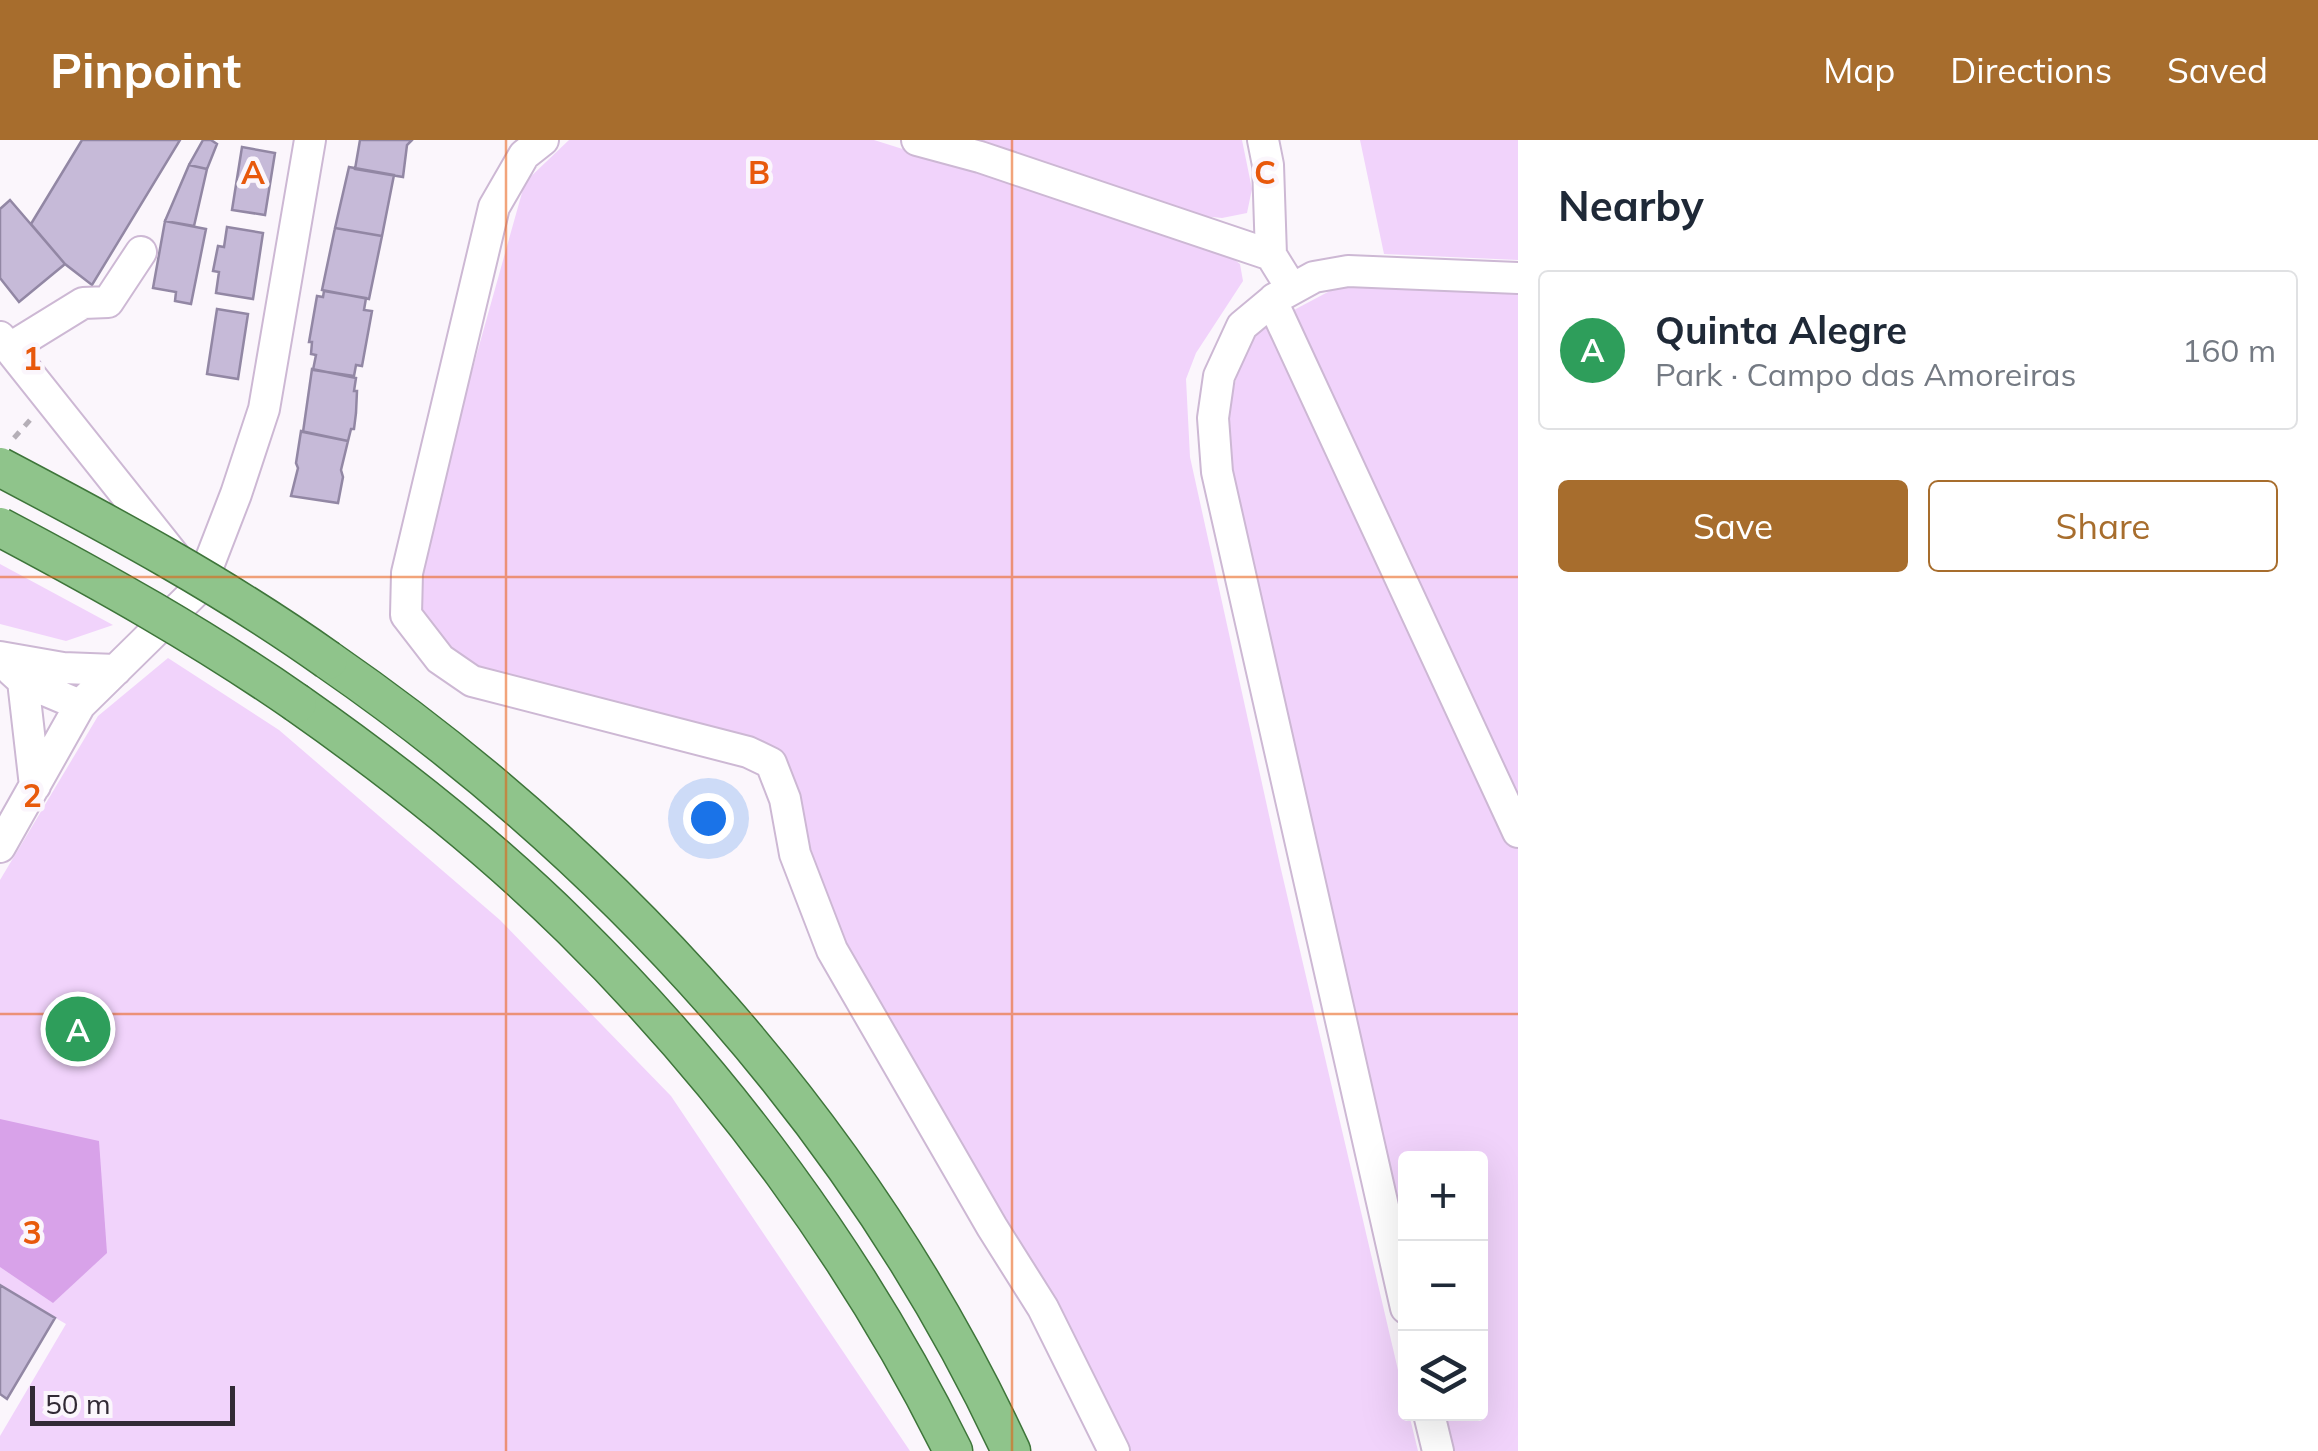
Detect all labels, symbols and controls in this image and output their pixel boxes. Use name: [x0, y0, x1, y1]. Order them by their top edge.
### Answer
text: Pinpoint: [50, 40, 241, 100]
text: Map: [1823, 48, 1895, 92]
text: Directions: [1950, 48, 2112, 92]
text: Saved: [2167, 48, 2268, 92]
text: A: [241, 152, 265, 192]
text: B: [748, 152, 770, 192]
text: C: [1254, 152, 1276, 192]
text: Nearby: [1558, 179, 1704, 232]
text: Quinta Alegre: [1655, 306, 1907, 354]
text: A: [1580, 330, 1605, 370]
text: 160 m: [2182, 330, 2276, 370]
text: 1: [22, 338, 42, 378]
text: Park · Campo das Amoreiras: [1655, 354, 2076, 394]
button: Save: [1558, 480, 1908, 572]
button: Share: [1928, 480, 2278, 572]
text: 2: [22, 775, 42, 815]
your location: [683, 793, 734, 844]
pin: A: [46, 992, 110, 1066]
map controls: [1398, 1151, 1488, 1421]
button: +: [1398, 1151, 1488, 1241]
text: 3: [22, 1212, 42, 1252]
button: −: [1398, 1241, 1488, 1331]
button: layers: [1398, 1331, 1488, 1421]
scale bar: [30, 1381, 235, 1426]
text: 50 m: [45, 1386, 111, 1421]

